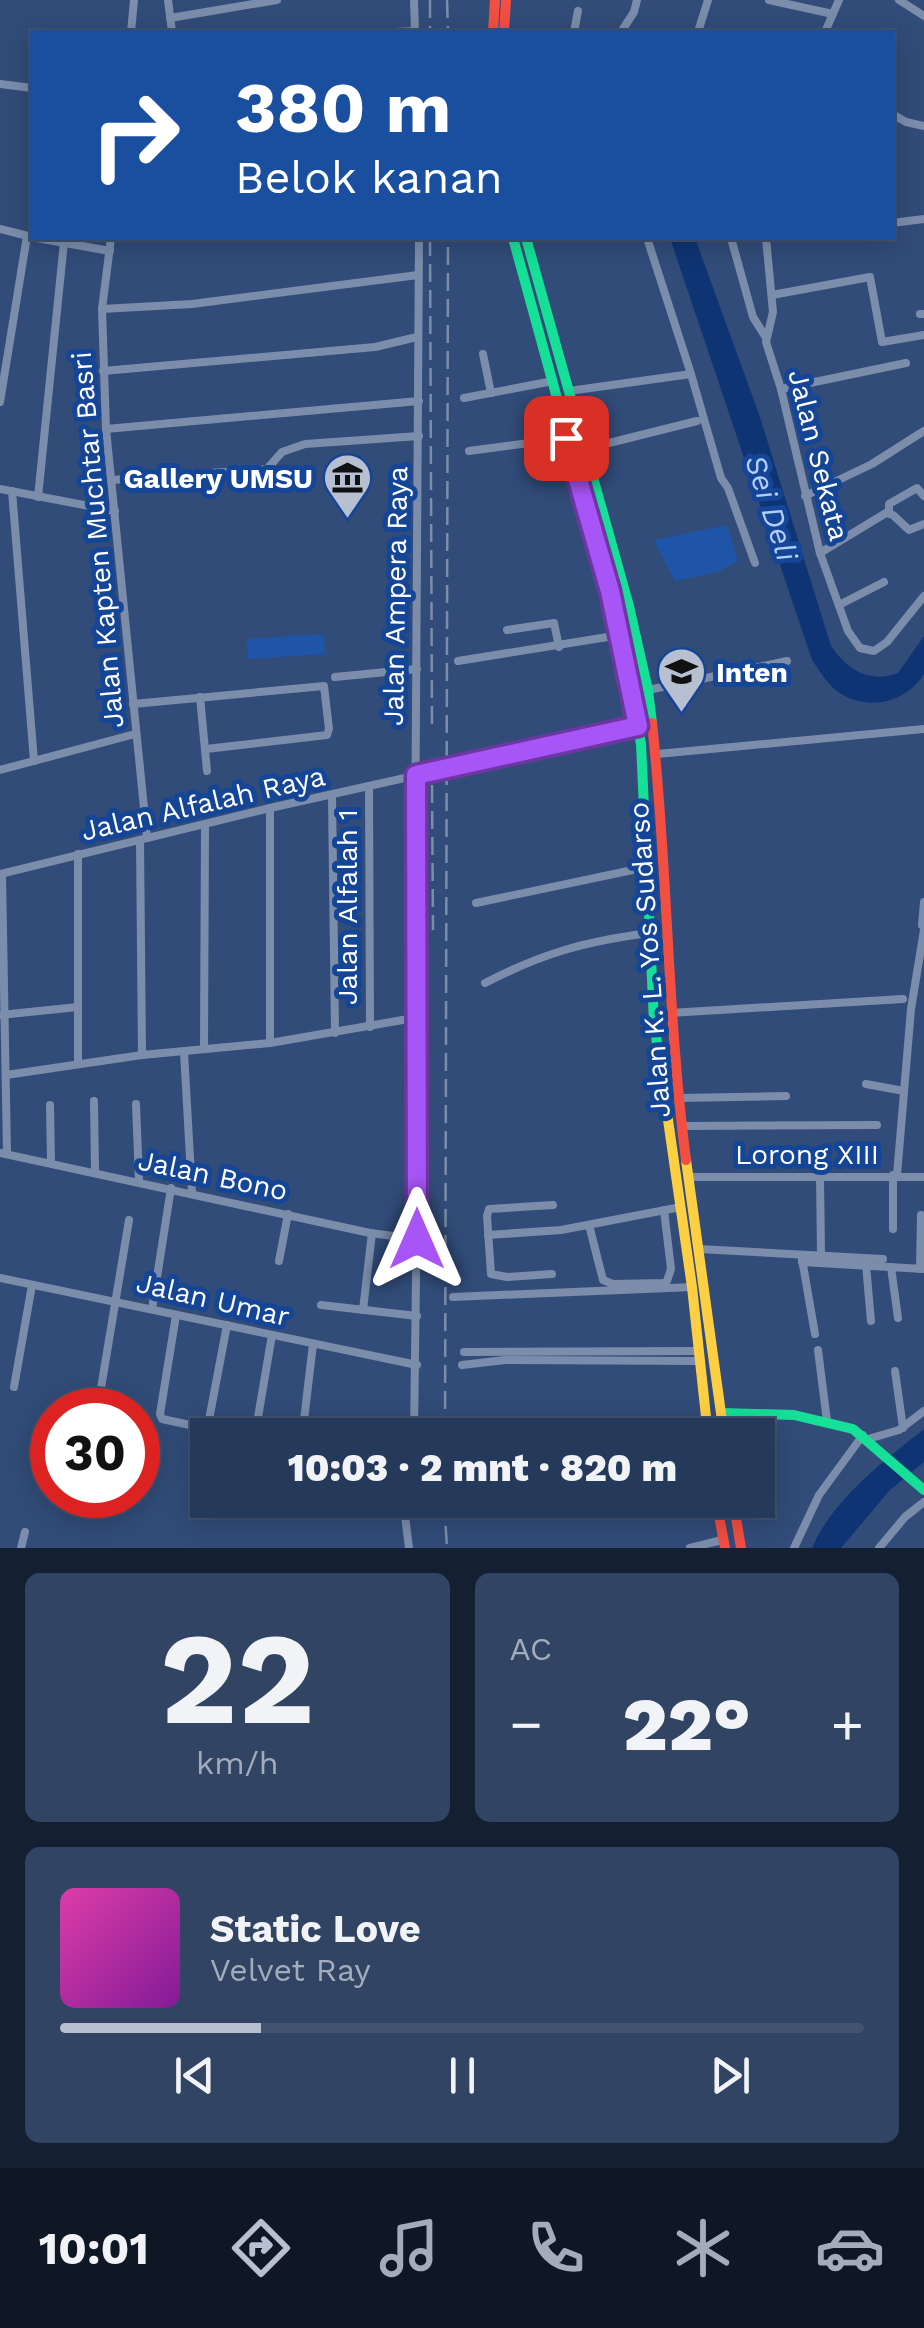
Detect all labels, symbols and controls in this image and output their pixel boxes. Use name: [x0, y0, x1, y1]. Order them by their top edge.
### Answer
text: 380 m: [235, 67, 451, 149]
icon: right: [70, 70, 200, 200]
text: Belok kanan: [235, 151, 503, 204]
street label: Jalan Kapten Muchtar Basri: [65, 350, 130, 730]
street label: Jalan Sekata: [781, 366, 856, 544]
pin: [524, 396, 609, 481]
icon: arrive: [539, 411, 594, 466]
water label: Sei Deli: [738, 450, 805, 566]
museum icon: Gallery UMSU: [322, 452, 374, 520]
place label: Gallery UMSU: [124, 462, 313, 495]
street label: Jalan Ampera Raya: [377, 466, 414, 726]
school or university icon: Inten: [655, 646, 707, 714]
place label: Inten: [716, 656, 788, 689]
street label: Jalan Alfalah Raya: [78, 759, 328, 848]
street label: Jalan K. L. Yos Sudarso: [622, 801, 677, 1119]
street label: Jalan Alfalah 1: [331, 809, 364, 1005]
street label: Lorong XIII: [735, 1138, 879, 1171]
street label: Jalan Bono: [135, 1144, 291, 1207]
position arrow: [365, 1187, 469, 1291]
street label: Jalan Umar: [133, 1266, 293, 1333]
speed limit sign: 30: [30, 1388, 160, 1518]
text: 10:03 · 2 mnt · 820 m: [288, 1446, 677, 1490]
text: 22: [160, 1602, 315, 1755]
text: AC: [510, 1630, 552, 1668]
text: 22°: [623, 1680, 751, 1768]
text: −: [510, 1692, 543, 1756]
text: +: [831, 1692, 864, 1756]
text: km/h: [196, 1744, 278, 1782]
text: Static Love: [210, 1907, 421, 1951]
text: Velvet Ray: [210, 1951, 371, 1989]
icon: previous: [167, 2048, 222, 2103]
icon: pause: [435, 2048, 490, 2103]
icon: next: [703, 2048, 758, 2103]
icon: directions: [226, 2213, 296, 2283]
icon: music: [374, 2213, 444, 2283]
icon: phone: [521, 2213, 591, 2283]
icon: climate: [668, 2213, 738, 2283]
icon: car: [815, 2213, 885, 2283]
text: 10:01: [39, 2222, 149, 2275]

